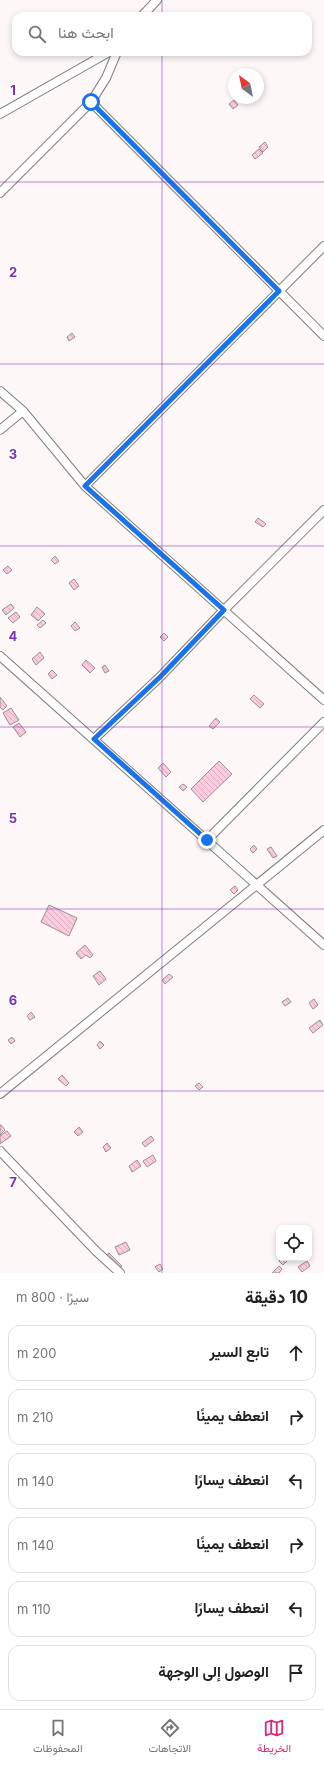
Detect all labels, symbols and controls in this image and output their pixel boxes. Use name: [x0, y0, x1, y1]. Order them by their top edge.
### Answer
search box: [12, 12, 312, 56]
icon: search: [26, 23, 48, 45]
text: ابحث هنا: [58, 23, 114, 42]
north arrow: [228, 68, 264, 104]
text: 1: [10, 82, 16, 98]
route start: [82, 93, 100, 111]
text: 2: [9, 264, 17, 280]
text: 3: [9, 446, 17, 462]
text: 4: [9, 628, 18, 644]
text: 5: [9, 810, 17, 826]
route end: [198, 831, 216, 849]
text: 6: [9, 992, 17, 1008]
text: 7: [9, 1174, 17, 1190]
map controls: [276, 1225, 312, 1261]
button: locate: [276, 1225, 312, 1261]
text: 10 دقيقة: [245, 1287, 308, 1307]
text: سيرًا · 800 m: [16, 1289, 89, 1305]
text: تابع السير: [210, 1342, 269, 1361]
icon: ahead: [285, 1342, 307, 1364]
text: 200 m: [17, 1345, 56, 1361]
text: انعطف يمينًا: [196, 1406, 269, 1425]
icon: right: [285, 1406, 307, 1428]
text: 210 m: [17, 1409, 53, 1425]
text: انعطف يسارًا: [194, 1470, 269, 1489]
icon: left: [285, 1470, 307, 1492]
text: 140 m: [17, 1473, 54, 1489]
text: انعطف يمينًا: [196, 1534, 269, 1553]
icon: right: [285, 1534, 307, 1556]
text: 140 m: [17, 1537, 54, 1553]
text: انعطف يسارًا: [194, 1598, 269, 1617]
icon: left: [285, 1598, 307, 1620]
text: 110 m: [17, 1601, 51, 1617]
text: الوصول إلى الوجهة: [158, 1662, 269, 1681]
icon: arrive: [285, 1662, 307, 1684]
tab: المحفوظات: [33, 1717, 83, 1758]
tab: الاتجاهات: [148, 1717, 191, 1758]
tab: الخريطة: [257, 1717, 291, 1758]

